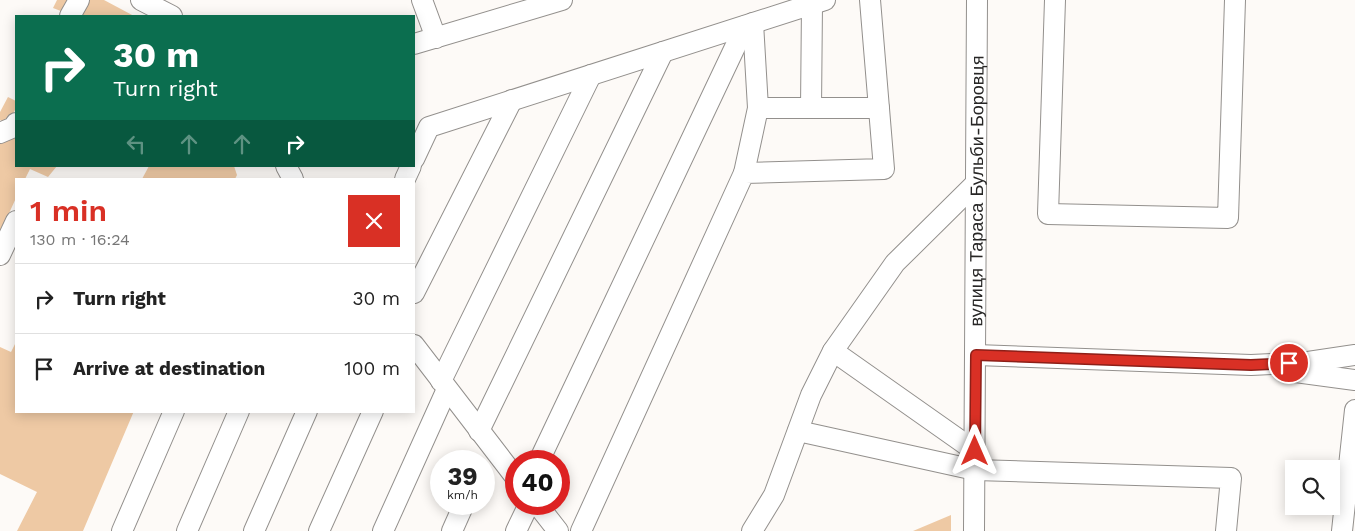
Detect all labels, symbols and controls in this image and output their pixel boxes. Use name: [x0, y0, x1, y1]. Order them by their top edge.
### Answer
text: 30 m: [113, 34, 199, 76]
icon: right: [30, 35, 95, 100]
street label: вулиця Тараса Бульби-Боровця: [965, 55, 987, 327]
text: Turn right: [113, 76, 218, 101]
icon: left: [122, 130, 150, 158]
icon: ahead: [175, 130, 203, 158]
icon: ahead: [228, 130, 256, 158]
icon: right: [281, 130, 309, 158]
text: 1 min: [30, 193, 107, 228]
button: close: [348, 195, 400, 247]
text: 130 m · 16:24: [30, 230, 130, 249]
icon: right: [30, 285, 58, 313]
text: Turn right: [73, 287, 166, 310]
text: 30 m: [353, 287, 400, 310]
pin: [1268, 342, 1310, 384]
icon: arrive: [1275, 349, 1303, 377]
icon: arrive: [30, 355, 58, 383]
text: Arrive at destination: [73, 357, 265, 380]
text: 100 m: [344, 357, 400, 380]
position arrow: [948, 424, 1000, 476]
speed limit sign: 40: [505, 450, 570, 515]
map controls: [1285, 460, 1340, 515]
button: search: [1285, 460, 1340, 515]
text: 39: [447, 462, 478, 491]
text: km/h: [447, 488, 478, 502]

